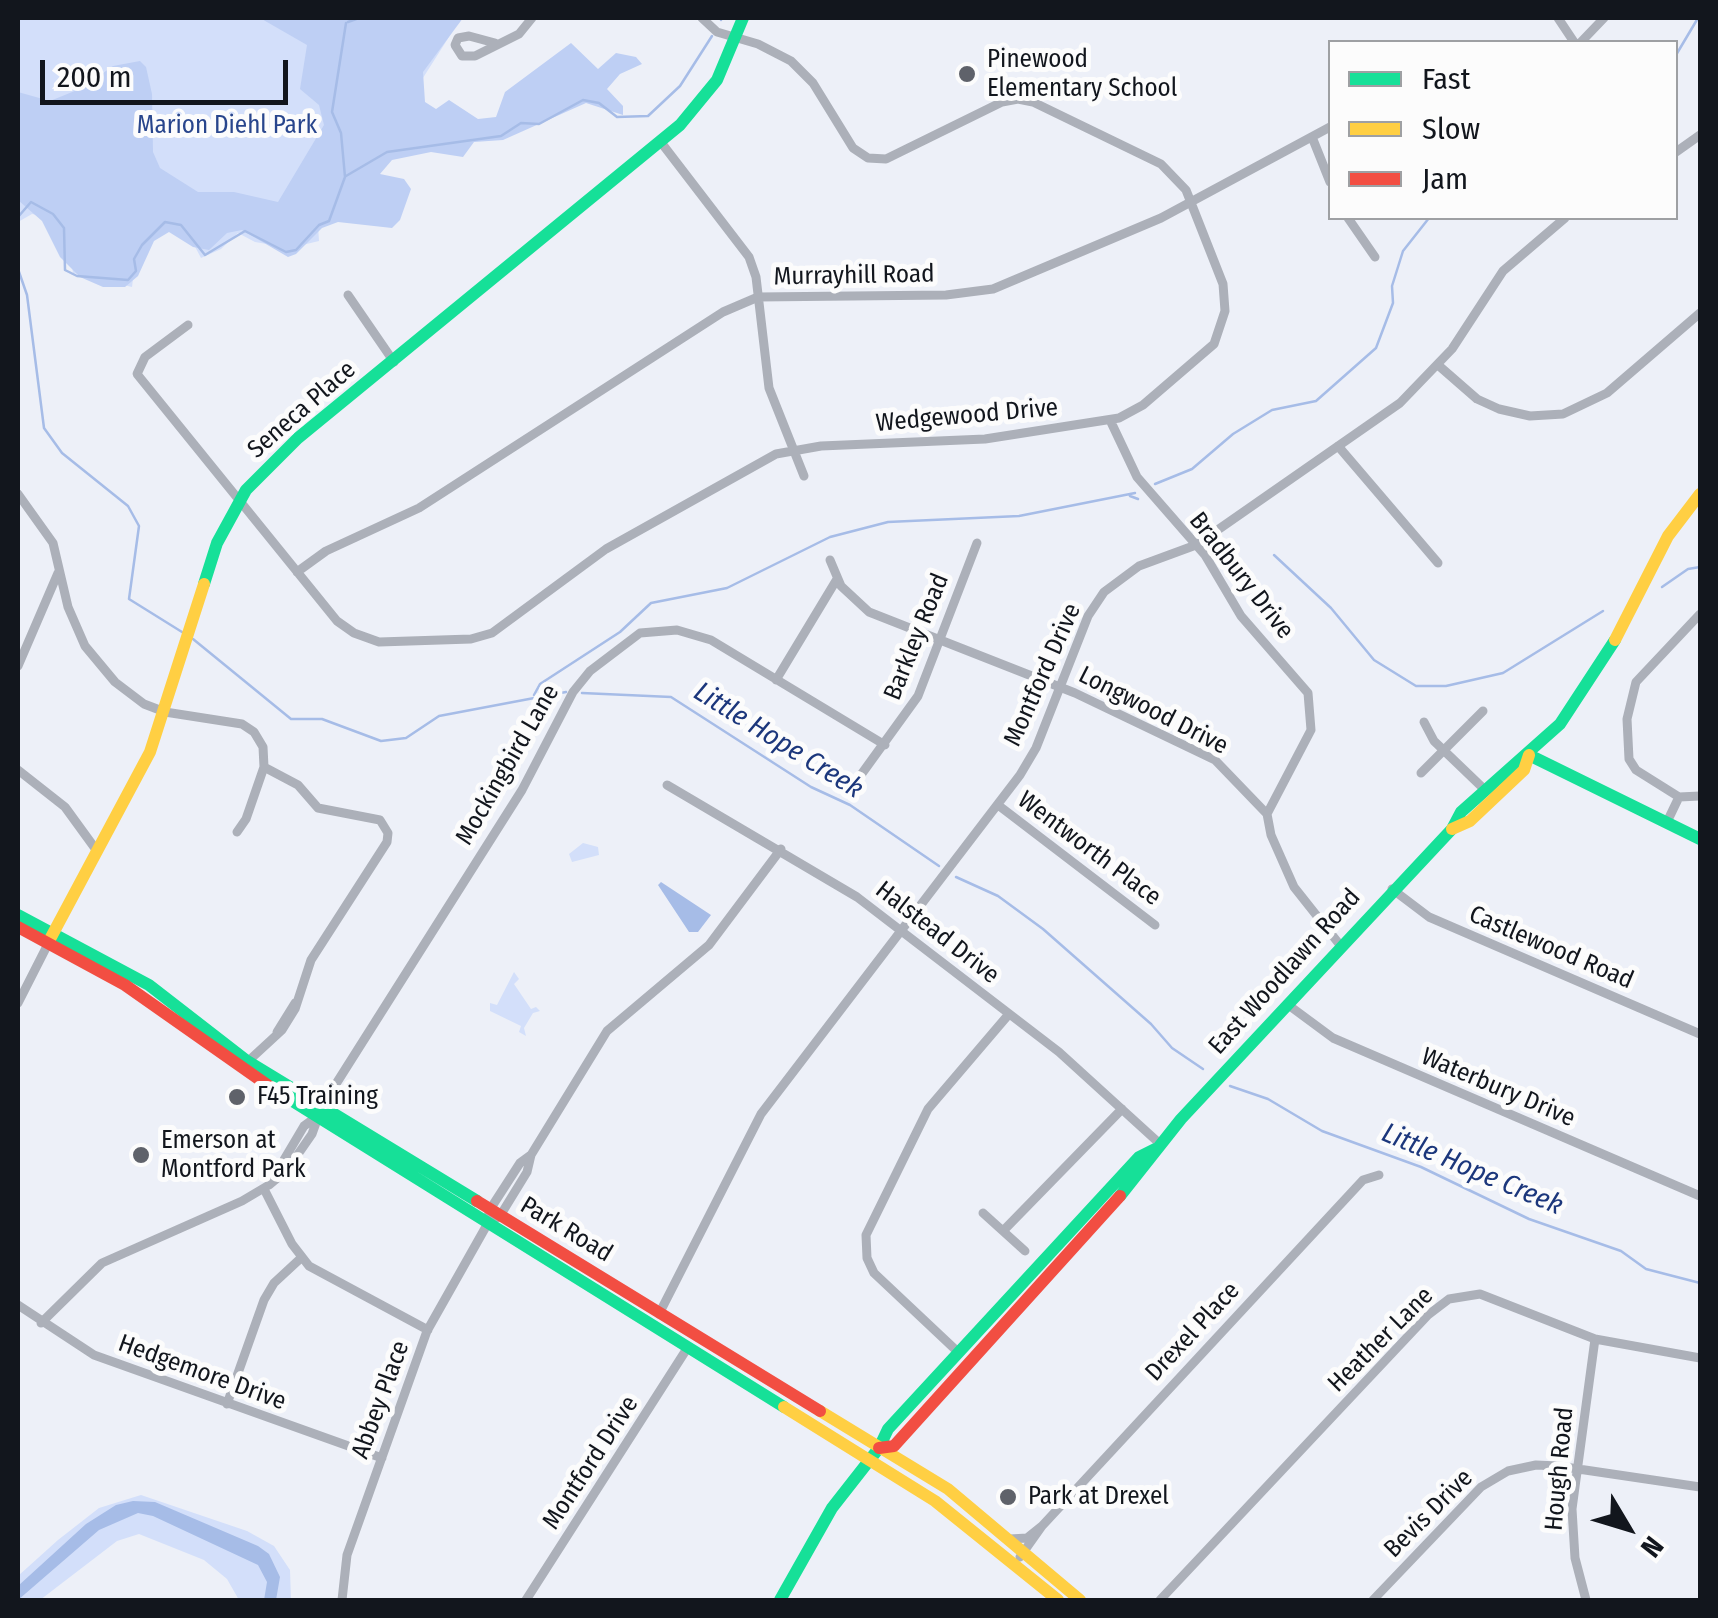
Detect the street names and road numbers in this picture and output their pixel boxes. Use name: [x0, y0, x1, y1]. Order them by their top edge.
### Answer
street label: Murrayhill Road: [773, 260, 935, 292]
street label: Seneca Place: [242, 355, 362, 465]
street label: Wedgewood Drive: [875, 393, 1059, 439]
street label: Bradbury Drive: [1182, 507, 1300, 645]
street label: Barkley Road: [878, 569, 956, 705]
street label: Montford Drive: [998, 599, 1088, 751]
street label: Longwood Drive: [1073, 661, 1233, 761]
street label: Mockingbird Lane: [450, 680, 566, 850]
street label: Wentworth Place: [1011, 785, 1167, 913]
street label: Halstead Drive: [869, 875, 1005, 991]
street label: East Woodlawn Road: [1203, 883, 1367, 1061]
street label: Castlewood Road: [1464, 900, 1638, 996]
street label: Waterbury Drive: [1417, 1042, 1579, 1134]
street label: Park Road: [515, 1191, 617, 1269]
street label: Drexel Place: [1140, 1276, 1246, 1388]
street label: Heather Lane: [1322, 1281, 1440, 1399]
street label: Hedgemore Drive: [114, 1329, 290, 1417]
street label: Abbey Place: [346, 1337, 416, 1463]
street label: Montford Drive: [537, 1391, 645, 1535]
street label: Hough Road: [1540, 1406, 1580, 1532]
street label: Bevis Drive: [1379, 1464, 1479, 1564]

